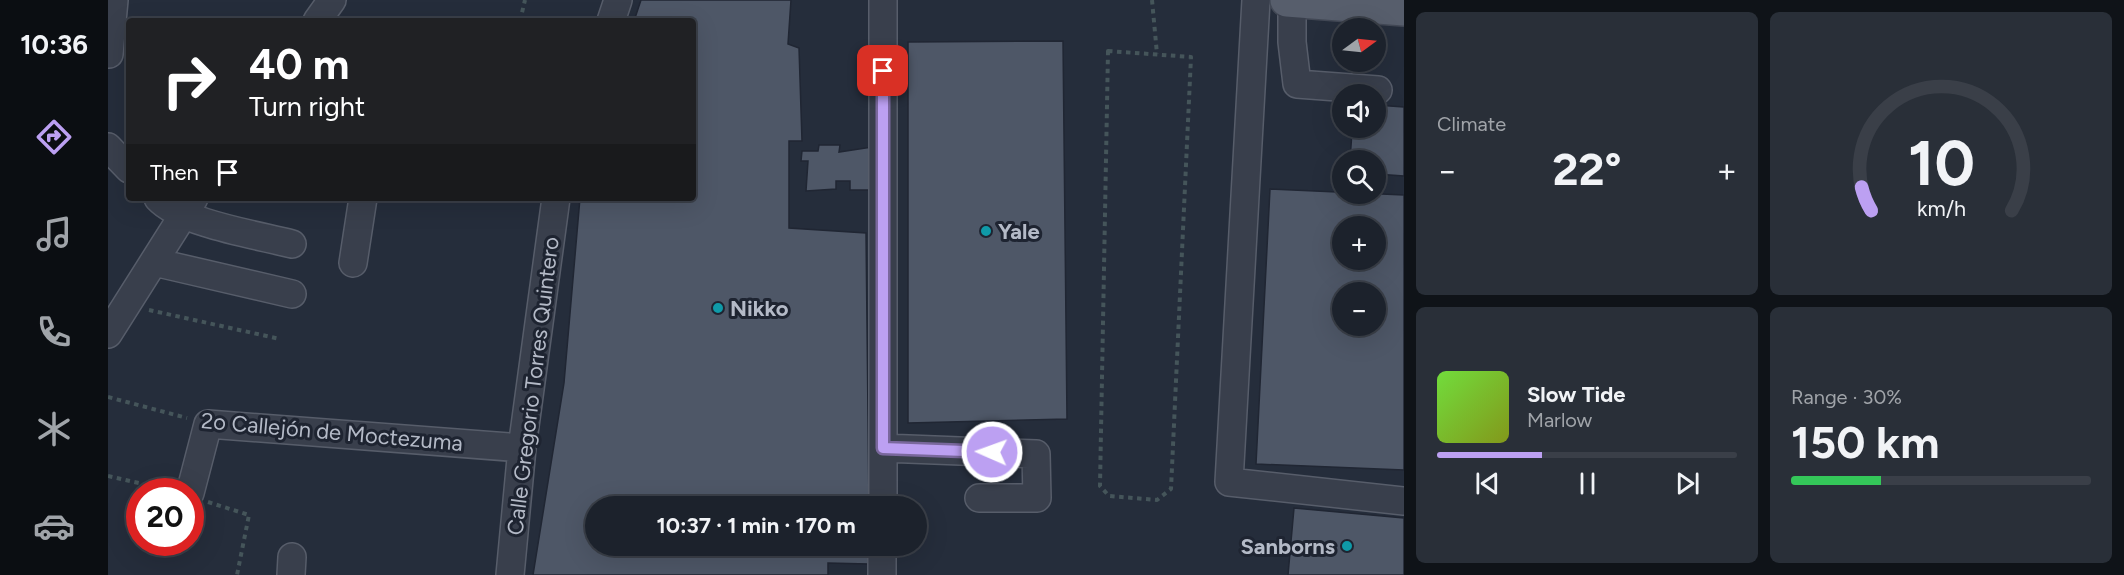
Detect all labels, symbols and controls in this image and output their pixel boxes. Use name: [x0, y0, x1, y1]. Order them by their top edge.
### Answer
north arrow: [1332, 18, 1386, 72]
map controls: [1332, 18, 1386, 336]
text: 10:36: [20, 28, 88, 61]
text: 40 m: [249, 39, 349, 90]
icon: right: [150, 42, 228, 120]
pin: [857, 45, 908, 96]
icon: arrive: [866, 54, 899, 87]
button: sound: [1332, 84, 1386, 138]
text: Turn right: [249, 90, 365, 123]
text: Climate: [1437, 112, 1506, 136]
icon: directions: [33, 116, 75, 158]
text: 10: [1908, 126, 1974, 201]
text: 22°: [1552, 142, 1622, 196]
button: search: [1332, 150, 1386, 204]
text: −: [1437, 151, 1458, 190]
text: +: [1716, 151, 1737, 190]
icon: arrive: [211, 156, 244, 189]
text: Then: [150, 159, 199, 186]
text: km/h: [1917, 196, 1965, 221]
icon: music: [33, 213, 75, 255]
button: +: [1332, 216, 1386, 270]
place label: Yale: [998, 218, 1040, 245]
marker: Yale: [979, 224, 993, 238]
street label: Calle Gregorio Torres Quintero: [501, 235, 565, 537]
button: −: [1332, 282, 1386, 336]
place label: Nikko: [730, 295, 789, 322]
marker: Nikko: [711, 301, 725, 315]
icon: phone: [33, 311, 75, 353]
text: Slow Tide: [1527, 381, 1626, 408]
text: Range · 30%: [1791, 385, 1902, 409]
street label: 2o Callejón de Moctezuma: [200, 407, 464, 457]
icon: climate: [33, 408, 75, 450]
text: Marlow: [1527, 408, 1592, 432]
text: 150 km: [1791, 415, 1939, 469]
position arrow: [960, 420, 1024, 484]
icon: previous: [1471, 467, 1504, 500]
icon: pause: [1571, 467, 1604, 500]
icon: next: [1671, 467, 1704, 500]
speed limit sign: 20: [126, 478, 204, 556]
icon: car: [33, 505, 75, 547]
text: 10:37 · 1 min · 170 m: [656, 512, 856, 539]
place label: Sanborns: [1240, 533, 1335, 560]
marker: Sanborns: [1340, 539, 1354, 553]

